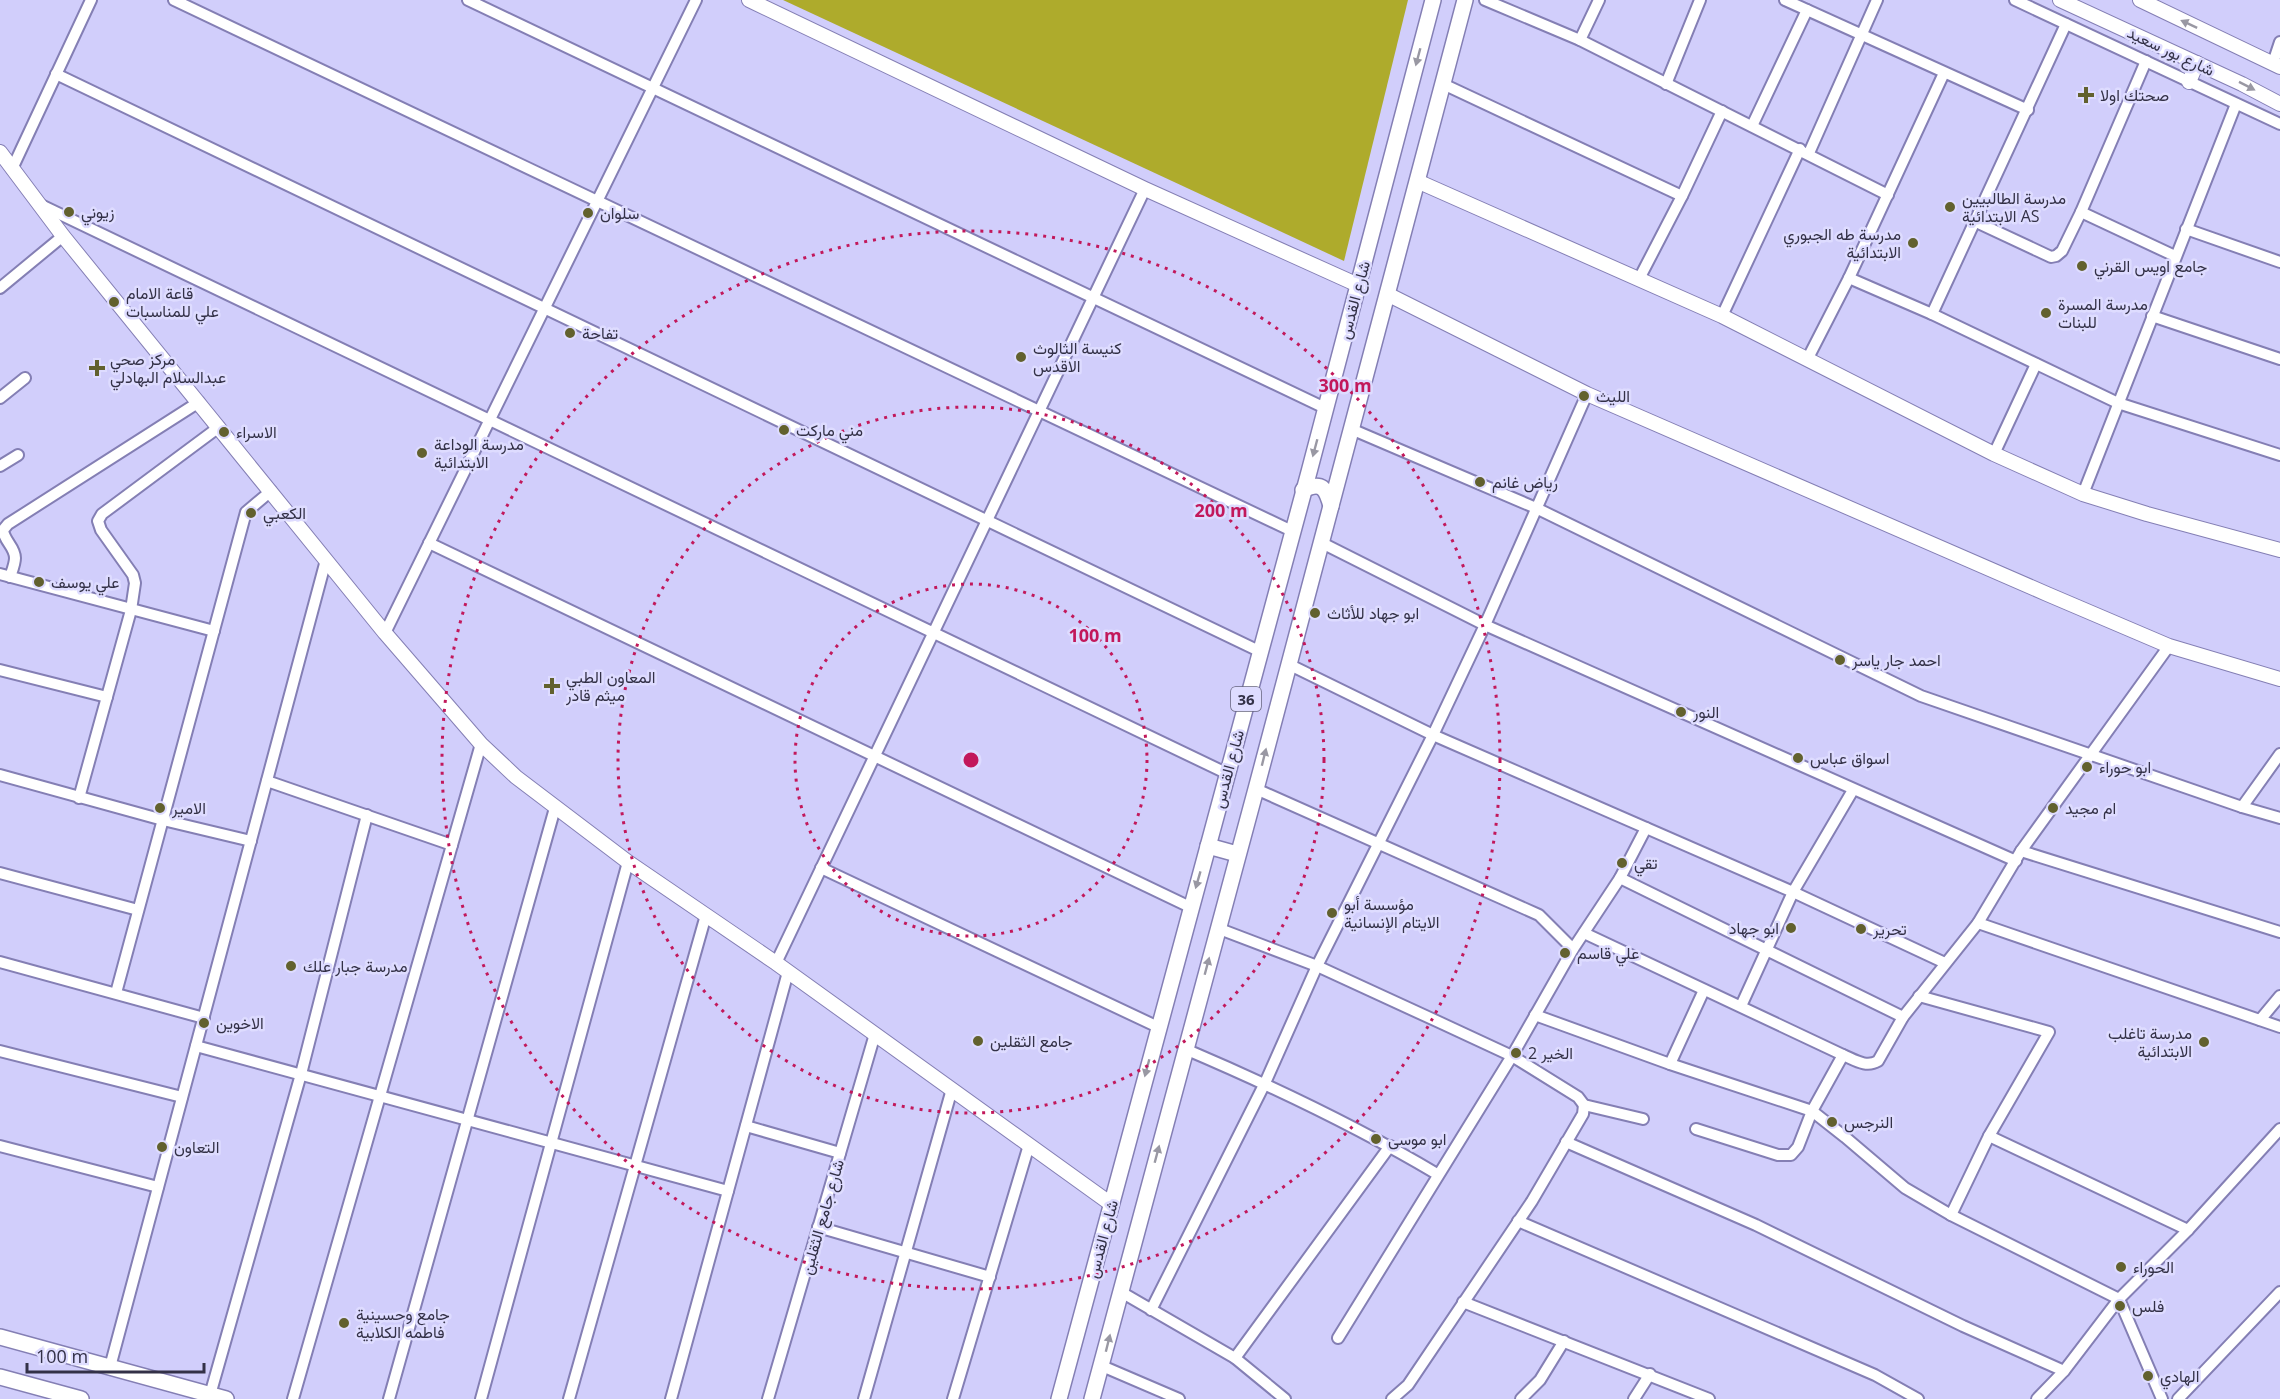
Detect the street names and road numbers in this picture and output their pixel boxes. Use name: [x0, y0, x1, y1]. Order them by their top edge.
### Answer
street label: شارع بور سعيد: [2123, 21, 2218, 82]
street label: شارع القدس: [1333, 259, 1376, 342]
road number: 36: [1231, 687, 1261, 711]
street label: شارع القدس: [1207, 728, 1250, 811]
street label: شارع جامع الثقلين: [795, 1157, 850, 1277]
street label: شارع القدس: [1081, 1198, 1124, 1281]

